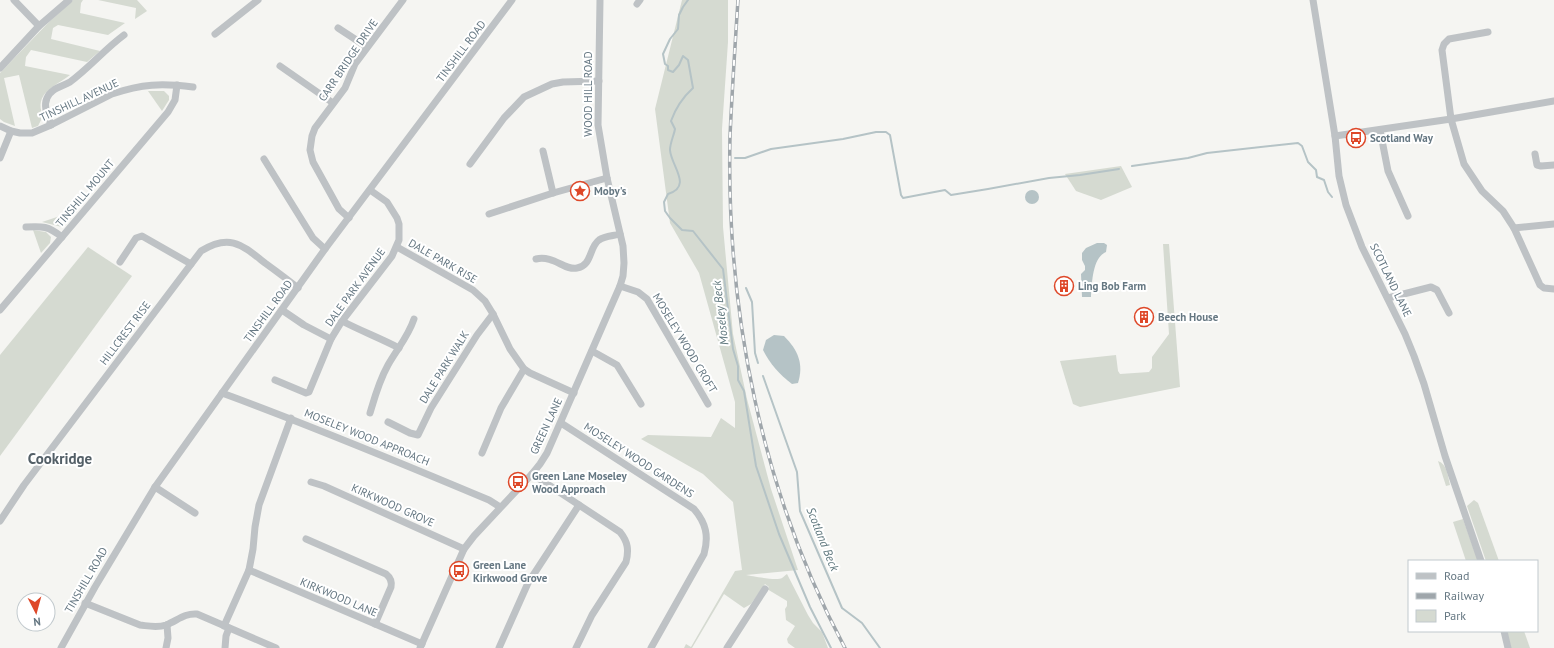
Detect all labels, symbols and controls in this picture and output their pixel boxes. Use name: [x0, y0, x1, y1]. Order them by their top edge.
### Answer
street label: CARR BRIDGE DRIVE: [315, 16, 381, 104]
street label: TINSHILL ROAD: [433, 17, 489, 85]
street label: WOOD HILL ROAD: [581, 51, 595, 137]
street label: TINSHILL AVENUE: [37, 76, 121, 124]
bus stop icon: Scotland Way: [1345, 127, 1367, 149]
place label: Scotland Way: [1370, 131, 1434, 145]
street label: TINSHILL MOUNT: [53, 156, 117, 230]
place icon: Moby's: [569, 180, 591, 202]
place label: Moby's: [594, 184, 627, 198]
street label: DALE PARK RISE: [406, 236, 480, 286]
street label: SCOTLAND LANE: [1367, 241, 1415, 319]
street label: DALE PARK AVENUE: [322, 245, 388, 329]
building icon: Ling Bob Farm: [1053, 275, 1075, 297]
street label: TINSHILL ROAD: [241, 277, 295, 345]
water label: Moseley Beck: [709, 279, 731, 346]
place label: Ling Bob Farm: [1078, 279, 1146, 293]
street label: MOSELEY WOOD CROFT: [650, 291, 720, 395]
street label: HILLCREST RISE: [97, 298, 153, 368]
building icon: Beech House: [1133, 306, 1155, 328]
place label: Beech House: [1158, 310, 1219, 324]
street label: DALE PARK WALK: [416, 328, 472, 406]
street label: GREEN LANE: [527, 395, 565, 457]
street label: MOSELEY WOOD APPROACH: [302, 405, 432, 469]
street label: MOSELEY WOOD GARDENS: [581, 419, 697, 501]
district label: Cookridge: [28, 449, 93, 468]
place label: Green Lane Moseley Wood Approach: [532, 469, 628, 496]
bus stop icon: Green Lane Moseley Wood Approach: [507, 471, 529, 493]
street label: KIRKWOOD GROVE: [349, 480, 437, 530]
water label: Scotland Beck: [803, 505, 843, 574]
street label: TINSHILL ROAD: [61, 544, 111, 616]
place label: Green Lane Kirkwood Grove: [473, 558, 548, 585]
bus stop icon: Green Lane Kirkwood Grove: [448, 560, 470, 582]
legend: [1408, 560, 1538, 632]
text: Road: [1444, 568, 1469, 583]
street label: KIRKWOOD LANE: [298, 574, 380, 620]
text: Railway: [1444, 588, 1484, 603]
north arrow: [16, 592, 56, 632]
text: Park: [1444, 608, 1466, 623]
text: N: [33, 615, 41, 629]

